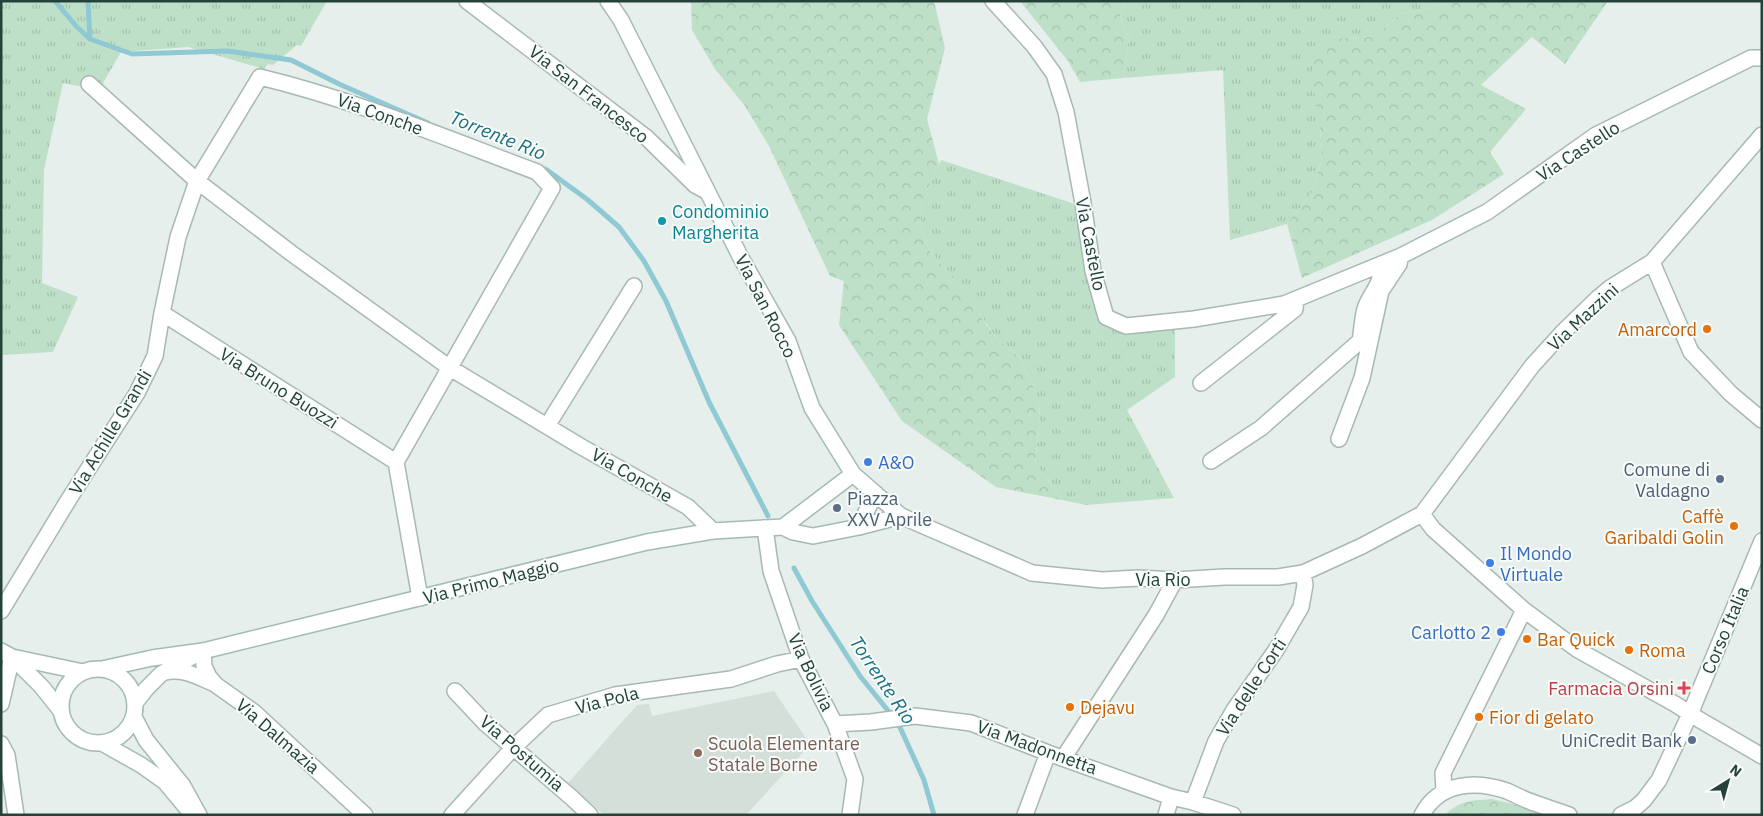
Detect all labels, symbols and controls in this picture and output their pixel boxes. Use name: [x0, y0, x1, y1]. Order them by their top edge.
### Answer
street label: Via San Francesco: [524, 40, 654, 148]
street label: Via Conche: [334, 88, 426, 140]
water label: Torrente Rio: [446, 105, 550, 165]
street label: Via Castello: [1532, 116, 1624, 186]
street label: Via Castello: [1071, 195, 1111, 293]
place label: Condominio Margherita: [672, 200, 769, 244]
marker: Condominio Margherita: [656, 215, 668, 227]
street label: Via San Rocco: [730, 250, 802, 362]
street label: Via Mazzini: [1542, 278, 1624, 356]
place label: Amarcord: [1618, 318, 1697, 341]
marker: Amarcord: [1701, 323, 1713, 335]
street label: Via Bruno Buozzi: [215, 342, 343, 434]
street label: Via Achille Grandi: [63, 365, 157, 499]
street label: Via Conche: [587, 443, 677, 508]
place label: A&O: [878, 451, 915, 474]
marker: A&O: [862, 456, 874, 468]
place label: Comune di Valdagno: [1624, 458, 1710, 502]
marker: Comune di Valdagno: [1714, 473, 1726, 485]
place label: Piazza XXV Aprile: [847, 487, 932, 531]
marker: Piazza XXV Aprile: [831, 502, 843, 514]
place label: Caffè Garibaldi Golin: [1604, 505, 1724, 549]
marker: Caffè Garibaldi Golin: [1728, 520, 1740, 532]
place label: Il Mondo Virtuale: [1500, 542, 1572, 586]
street label: Via Primo Maggio: [421, 553, 561, 609]
marker: Il Mondo Virtuale: [1484, 557, 1496, 569]
street label: Via Rio: [1135, 568, 1191, 591]
street label: Corso Italia: [1696, 582, 1754, 677]
place label: Carlotto 2: [1411, 621, 1491, 644]
marker: Carlotto 2: [1495, 626, 1507, 638]
place label: Bar Quick: [1537, 628, 1616, 651]
street label: Via Bolivia: [783, 629, 839, 715]
water label: Torrente Rio: [845, 631, 921, 729]
marker: Bar Quick: [1521, 633, 1533, 645]
street label: Via delle Corti: [1211, 634, 1291, 740]
place label: Roma: [1639, 639, 1686, 662]
marker: Roma: [1623, 644, 1635, 656]
place label: Farmacia Orsini: [1548, 677, 1674, 700]
street label: Via Pola: [573, 681, 641, 719]
marker: Farmacia Orsini: [1678, 682, 1690, 694]
street label: Via Dalmazia: [231, 693, 325, 779]
place label: Dejavu: [1080, 696, 1135, 719]
marker: Dejavu: [1064, 701, 1076, 713]
place label: Fior di gelato: [1489, 706, 1594, 729]
street label: Via Postumia: [475, 710, 569, 796]
marker: Fior di gelato: [1473, 711, 1485, 723]
street label: Via Madonnetta: [974, 715, 1101, 780]
place label: UniCredit Bank: [1561, 729, 1683, 752]
place label: Scuola Elementare Statale Borne: [708, 732, 860, 776]
marker: UniCredit Bank: [1686, 734, 1698, 746]
marker: Scuola Elementare Statale Borne: [692, 747, 704, 759]
north arrow: [1703, 756, 1753, 806]
text: N: [1726, 760, 1745, 781]

